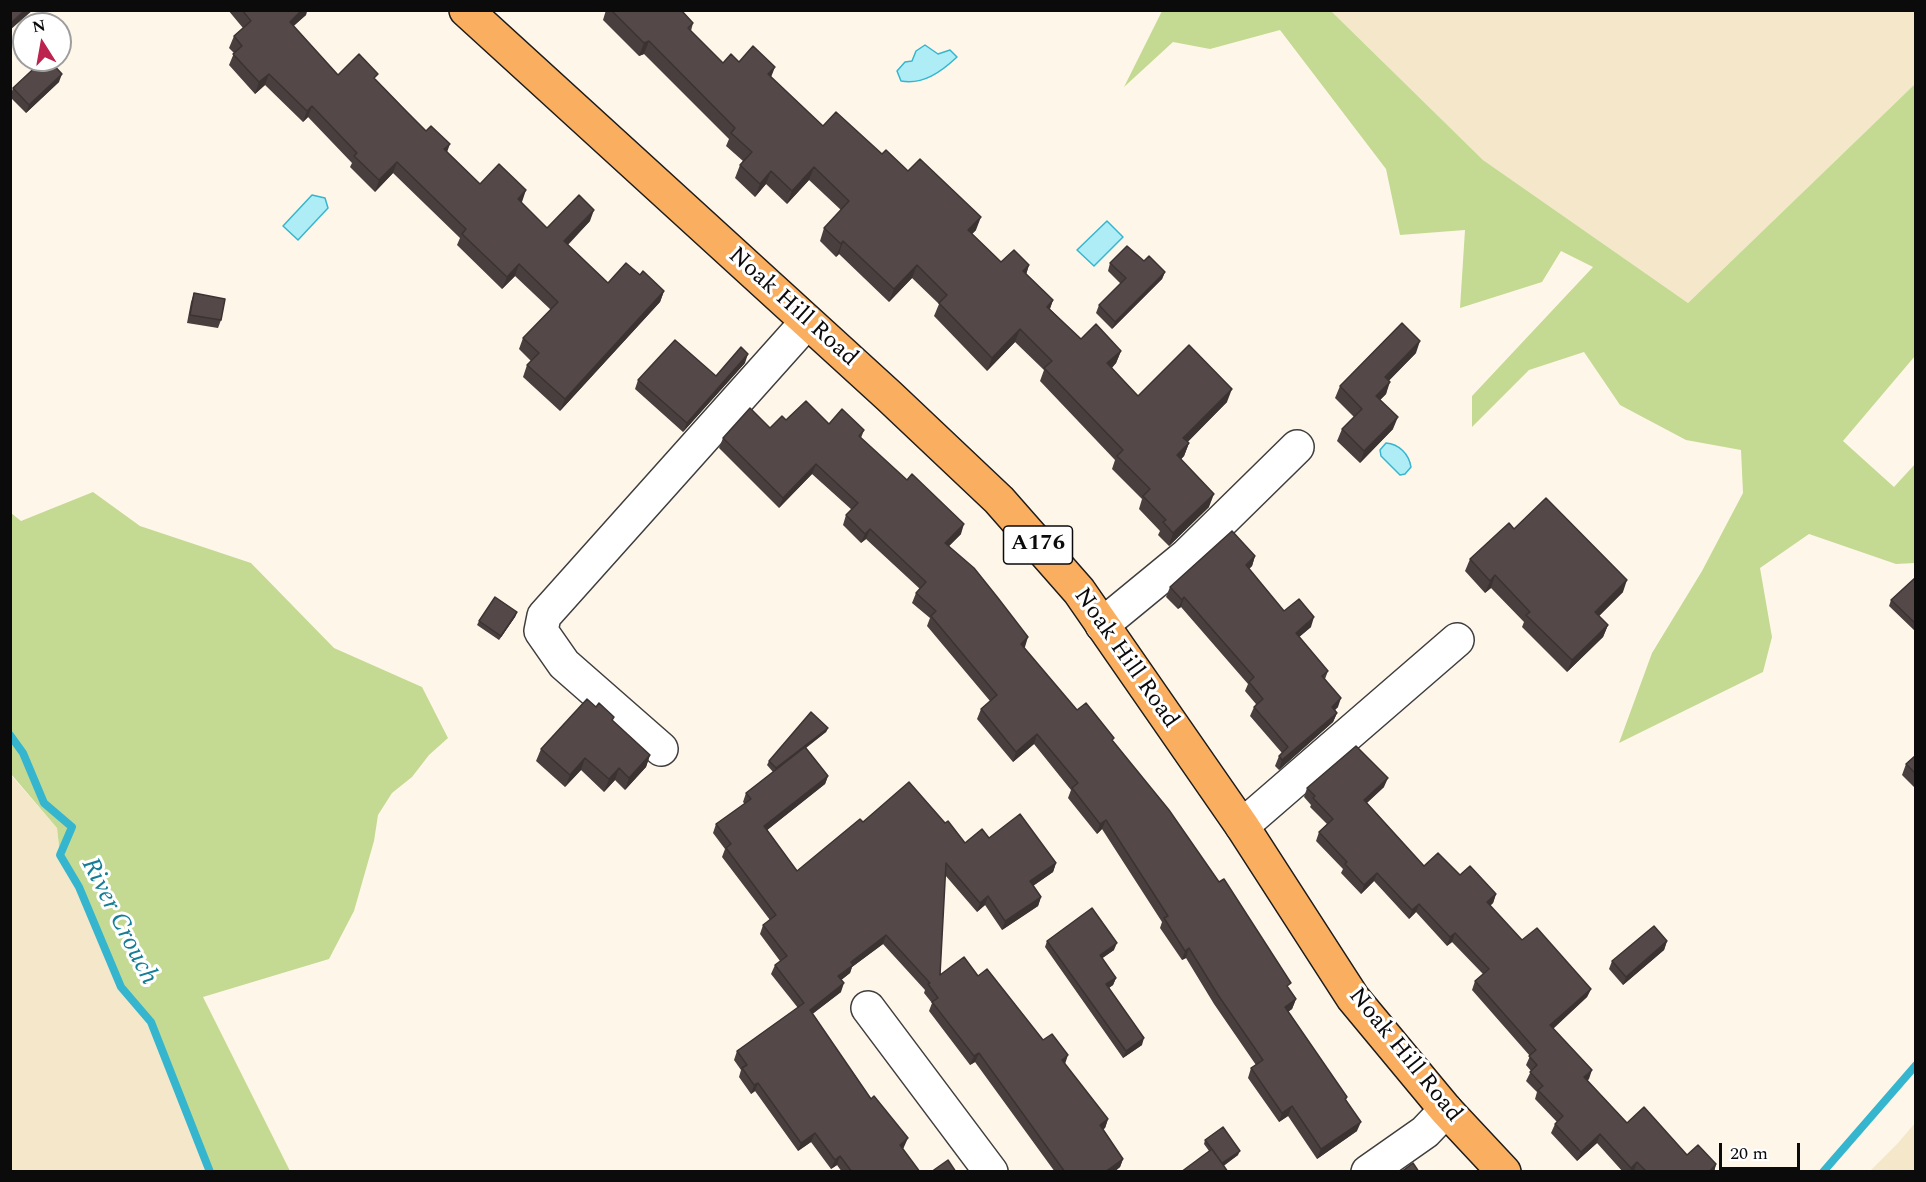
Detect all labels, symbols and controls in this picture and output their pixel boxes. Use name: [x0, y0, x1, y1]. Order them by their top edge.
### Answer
north arrow: [12, 12, 72, 72]
text: N: [30, 13, 48, 39]
street label: Noak Hill Road: [721, 242, 863, 374]
road number: A176: [1004, 526, 1072, 564]
street label: Noak Hill Road: [1066, 583, 1184, 735]
water label: River Crouch: [73, 853, 163, 991]
street label: Noak Hill Road: [1341, 983, 1467, 1129]
scale bar: [1722, 1131, 1803, 1169]
text: 20 m: [1730, 1140, 1768, 1167]

